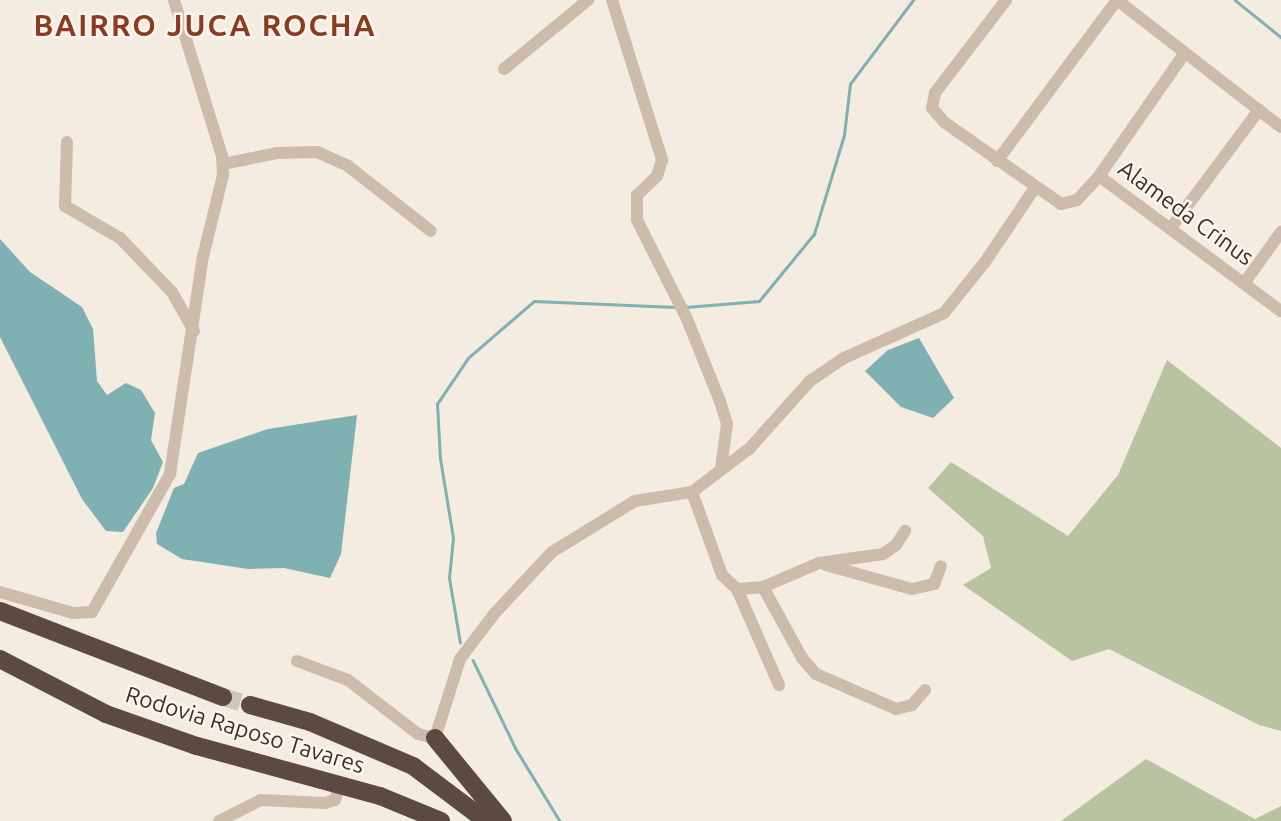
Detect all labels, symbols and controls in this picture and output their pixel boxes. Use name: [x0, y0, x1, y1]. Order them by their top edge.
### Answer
district label: BAIRRO JUCA ROCHA: [36, 7, 374, 43]
street label: Alameda Crinus: [1113, 155, 1259, 271]
street label: Rodovia Raposo Tavares: [122, 681, 368, 779]

